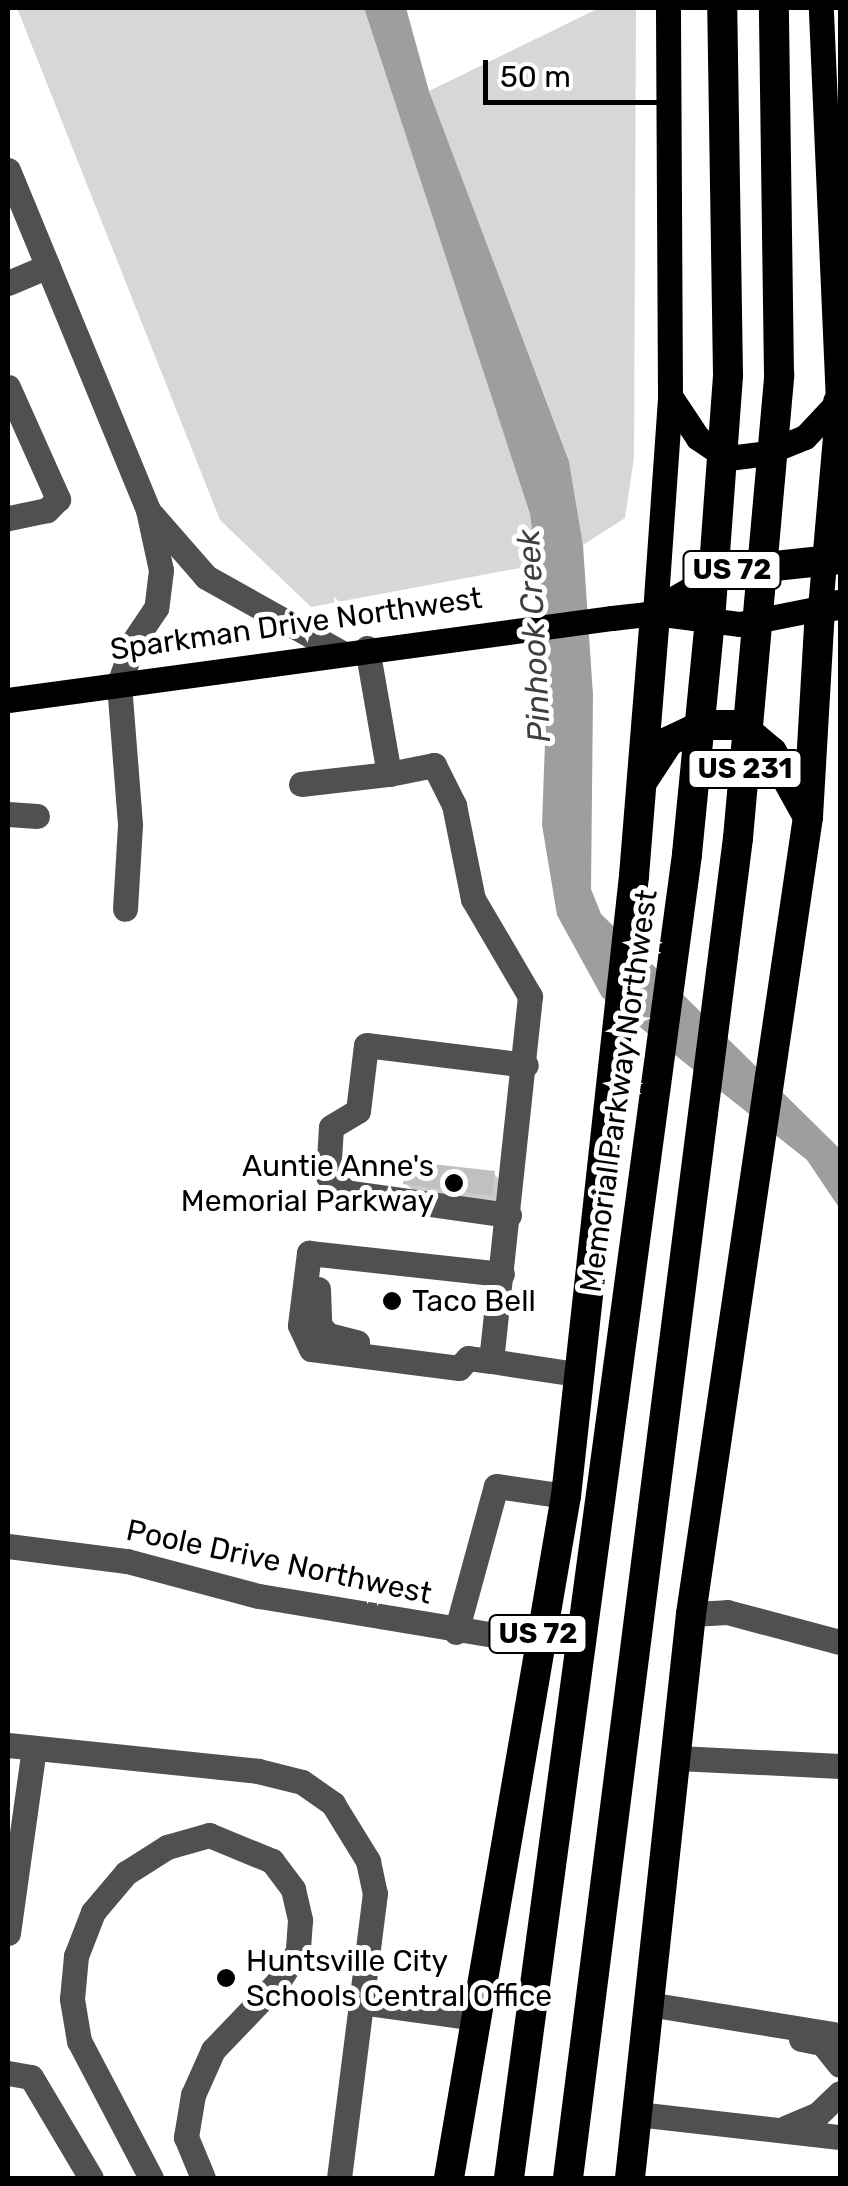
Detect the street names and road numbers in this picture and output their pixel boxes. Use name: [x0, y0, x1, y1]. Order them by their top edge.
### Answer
road number: US 72: [682, 547, 782, 593]
street label: Sparkman Drive Northwest: [108, 580, 484, 668]
road number: US 231: [685, 746, 805, 792]
street label: Memorial Parkway Northwest: [573, 887, 665, 1295]
street label: Poole Drive Northwest: [123, 1512, 435, 1612]
road number: US 72: [488, 1611, 588, 1657]

